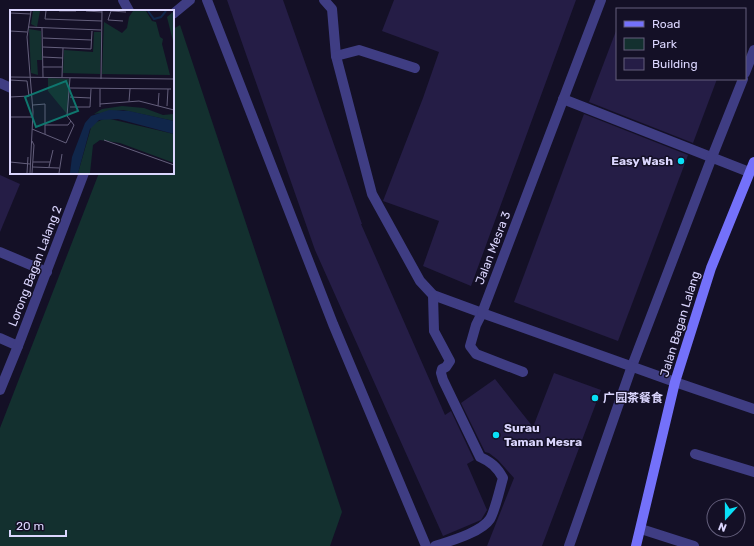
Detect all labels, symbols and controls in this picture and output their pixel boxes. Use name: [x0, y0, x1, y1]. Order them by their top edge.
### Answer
legend: [616, 8, 746, 80]
inset map: [10, 10, 174, 174]
text: Road: [652, 17, 680, 31]
text: Park: [652, 37, 678, 51]
text: Building: [652, 57, 698, 71]
place label: Easy Wash: [611, 154, 673, 168]
marker: Easy Wash: [676, 156, 686, 166]
street label: Lorong Bagan Lalang 2: [5, 204, 65, 328]
street label: Jalan Mesra 3: [473, 209, 513, 287]
street label: Jalan Bagan Lalang: [657, 269, 703, 379]
place label: 广园茶餐食: [603, 391, 663, 405]
marker: 广园茶餐食: [590, 393, 600, 403]
place label: Surau Taman Mesra: [504, 421, 582, 449]
marker: Surau Taman Mesra: [491, 430, 501, 440]
north arrow: [706, 498, 746, 538]
scale bar: [10, 512, 66, 538]
text: 20 m: [16, 519, 44, 533]
text: N: [716, 519, 729, 534]

